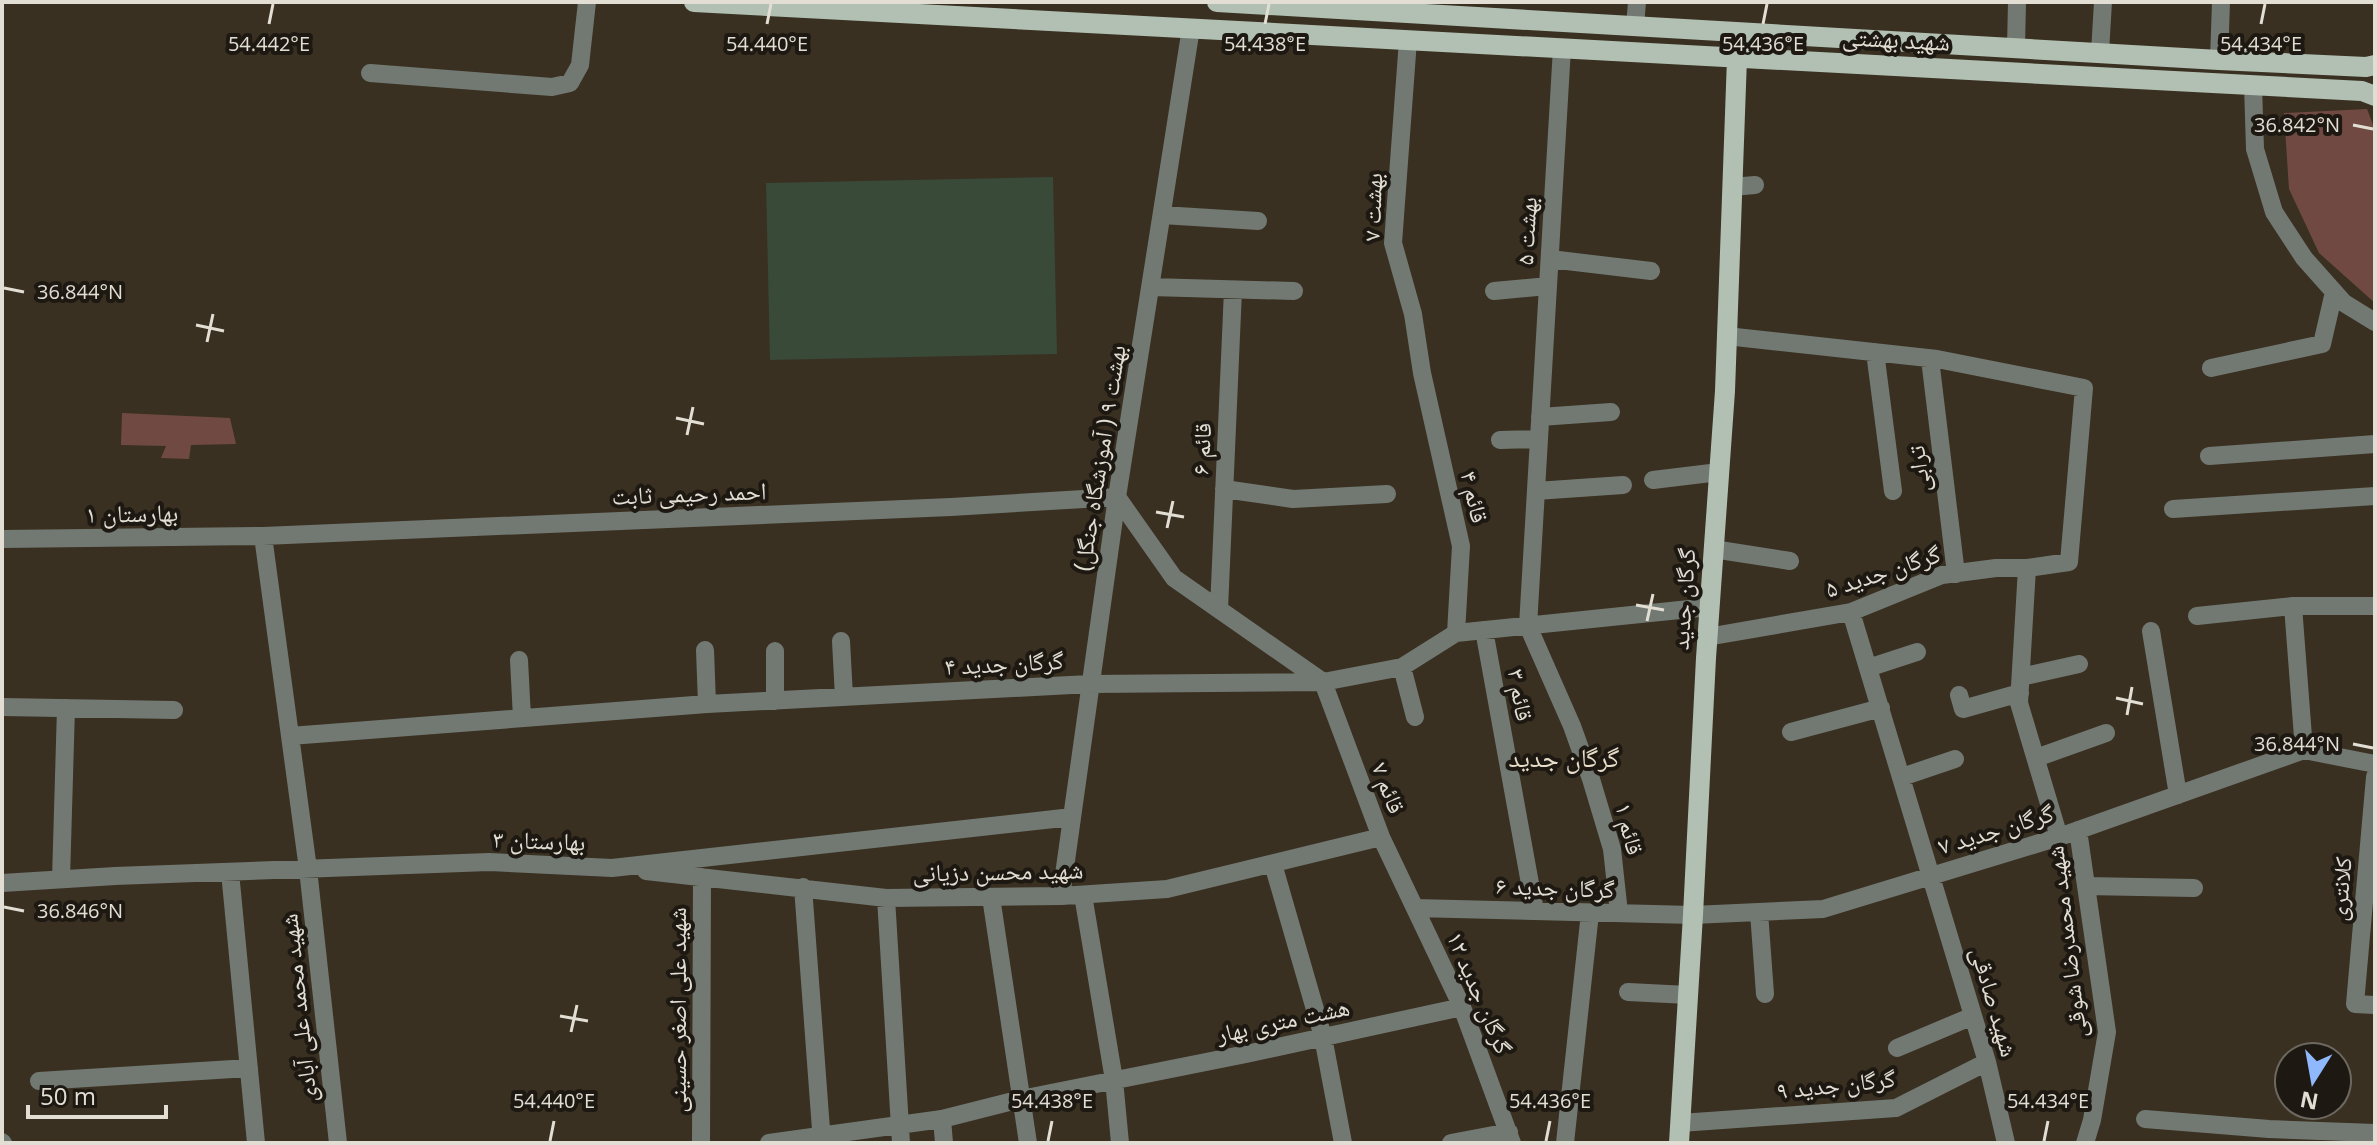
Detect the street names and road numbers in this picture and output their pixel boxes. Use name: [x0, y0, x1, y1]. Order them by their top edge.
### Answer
street label: شهید بهشتی: [1841, 19, 1951, 58]
street label: بهشت ۷: [1354, 172, 1389, 242]
street label: بهشت ۵: [1507, 196, 1544, 266]
street label: بهشت ۹ ( آموزشگاه جنگل): [1064, 342, 1133, 573]
street label: قائم ۶: [1183, 422, 1219, 476]
street label: ترابی: [1898, 444, 1937, 494]
street label: قائم ۴: [1453, 467, 1497, 526]
street label: احمد رحیمی ثابت: [611, 473, 767, 512]
street label: ۱ بهارستان: [85, 495, 179, 530]
street label: گرگان جدید ۵: [1821, 536, 1944, 605]
street label: گرگان جدید: [1662, 547, 1703, 651]
street label: گرگان جدید ۴: [944, 643, 1064, 682]
street label: ۳ قائم: [1500, 666, 1542, 724]
street label: ۷ قائم: [1364, 757, 1414, 818]
street label: گرگان جدید ۷: [1934, 795, 2057, 862]
street label: ۱ قائم: [1607, 799, 1653, 858]
street label: بهارستان ۳: [492, 821, 586, 858]
street label: شهید محمدرضا شوقی: [2037, 844, 2094, 1040]
street label: شهید محسن دزیانی: [912, 853, 1084, 888]
street label: کلانتری: [2320, 855, 2359, 922]
street label: گرگان جدید ۶: [1495, 868, 1615, 905]
street label: شهید علی اصغر حسینی: [660, 907, 693, 1113]
street label: شهید محمد علی آبادی: [271, 912, 324, 1104]
street label: گرگان جدید ۱۲: [1440, 926, 1521, 1059]
street label: شهید صادقی: [1964, 943, 2027, 1060]
street label: هشت متری بهار: [1212, 989, 1352, 1050]
street label: گرگان جدید ۹: [1775, 1061, 1897, 1106]

